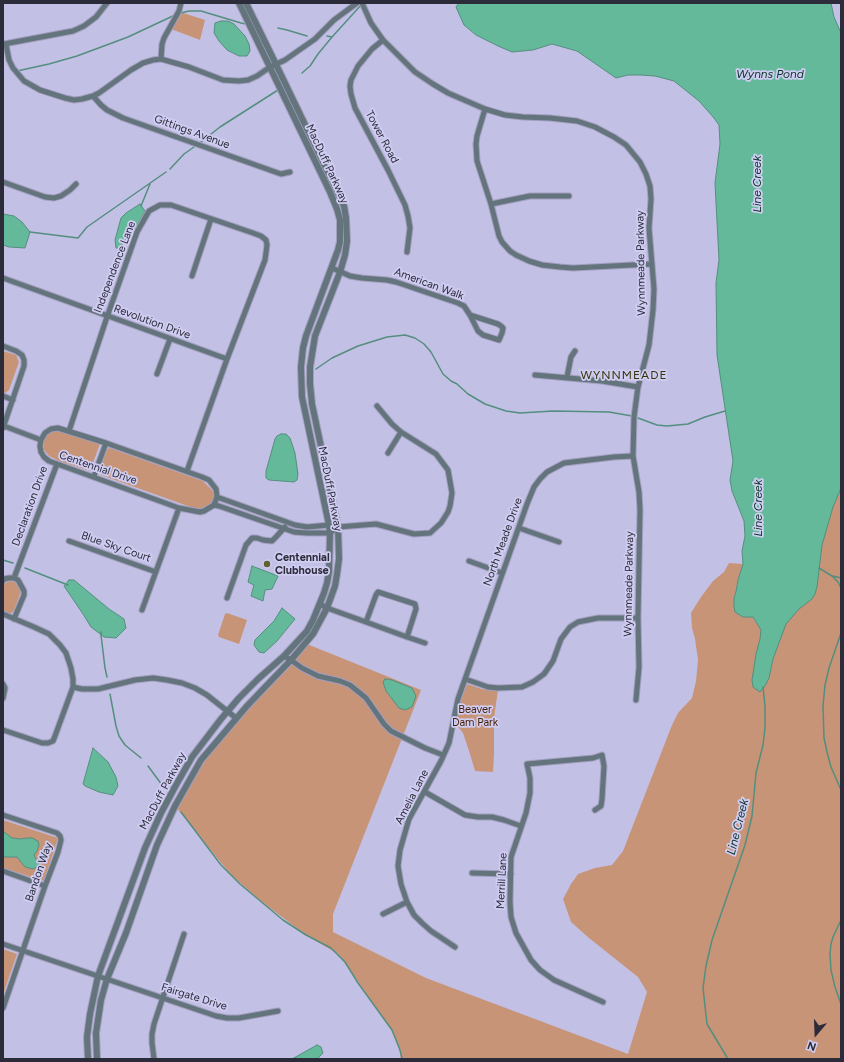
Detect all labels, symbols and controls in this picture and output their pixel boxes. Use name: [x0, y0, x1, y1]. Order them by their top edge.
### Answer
water label: Wynns Pond: [736, 67, 804, 81]
street label: Tower Road: [363, 108, 401, 166]
street label: Gittings Avenue: [152, 112, 232, 152]
street label: MacDuff Parkway: [303, 122, 351, 206]
water label: Line Creek: [750, 156, 764, 212]
street label: Wynnmeade Parkway: [633, 210, 649, 316]
street label: Independence Lane: [91, 219, 139, 315]
street label: American Walk: [392, 265, 466, 303]
street label: Revolution Drive: [112, 302, 192, 342]
district label: WYNNMEADE: [580, 368, 668, 382]
street label: MacDuff Parkway: [315, 445, 345, 533]
street label: Centennial Drive: [57, 449, 139, 487]
street label: Declaration Drive: [9, 464, 51, 548]
water label: Line Creek: [751, 480, 765, 536]
street label: North Meade Drive: [481, 496, 525, 588]
street label: Blue Sky Court: [79, 529, 153, 565]
street label: Wynnmeade Parkway: [621, 531, 637, 637]
place label: Centennial Clubhouse: [275, 551, 330, 577]
marker: Centennial Clubhouse: [262, 559, 272, 569]
park label: Beaver Dam Park: [452, 703, 498, 729]
street label: MacDuff Parkway: [137, 750, 189, 832]
street label: Amelia Lane: [393, 767, 431, 827]
water label: Line Creek: [724, 798, 752, 856]
street label: Bandon Way: [23, 841, 55, 903]
street label: Merrill Lane: [494, 853, 510, 909]
street label: Fairgate Drive: [159, 981, 229, 1013]
north arrow: [796, 1014, 836, 1054]
text: N: [806, 1038, 818, 1053]

